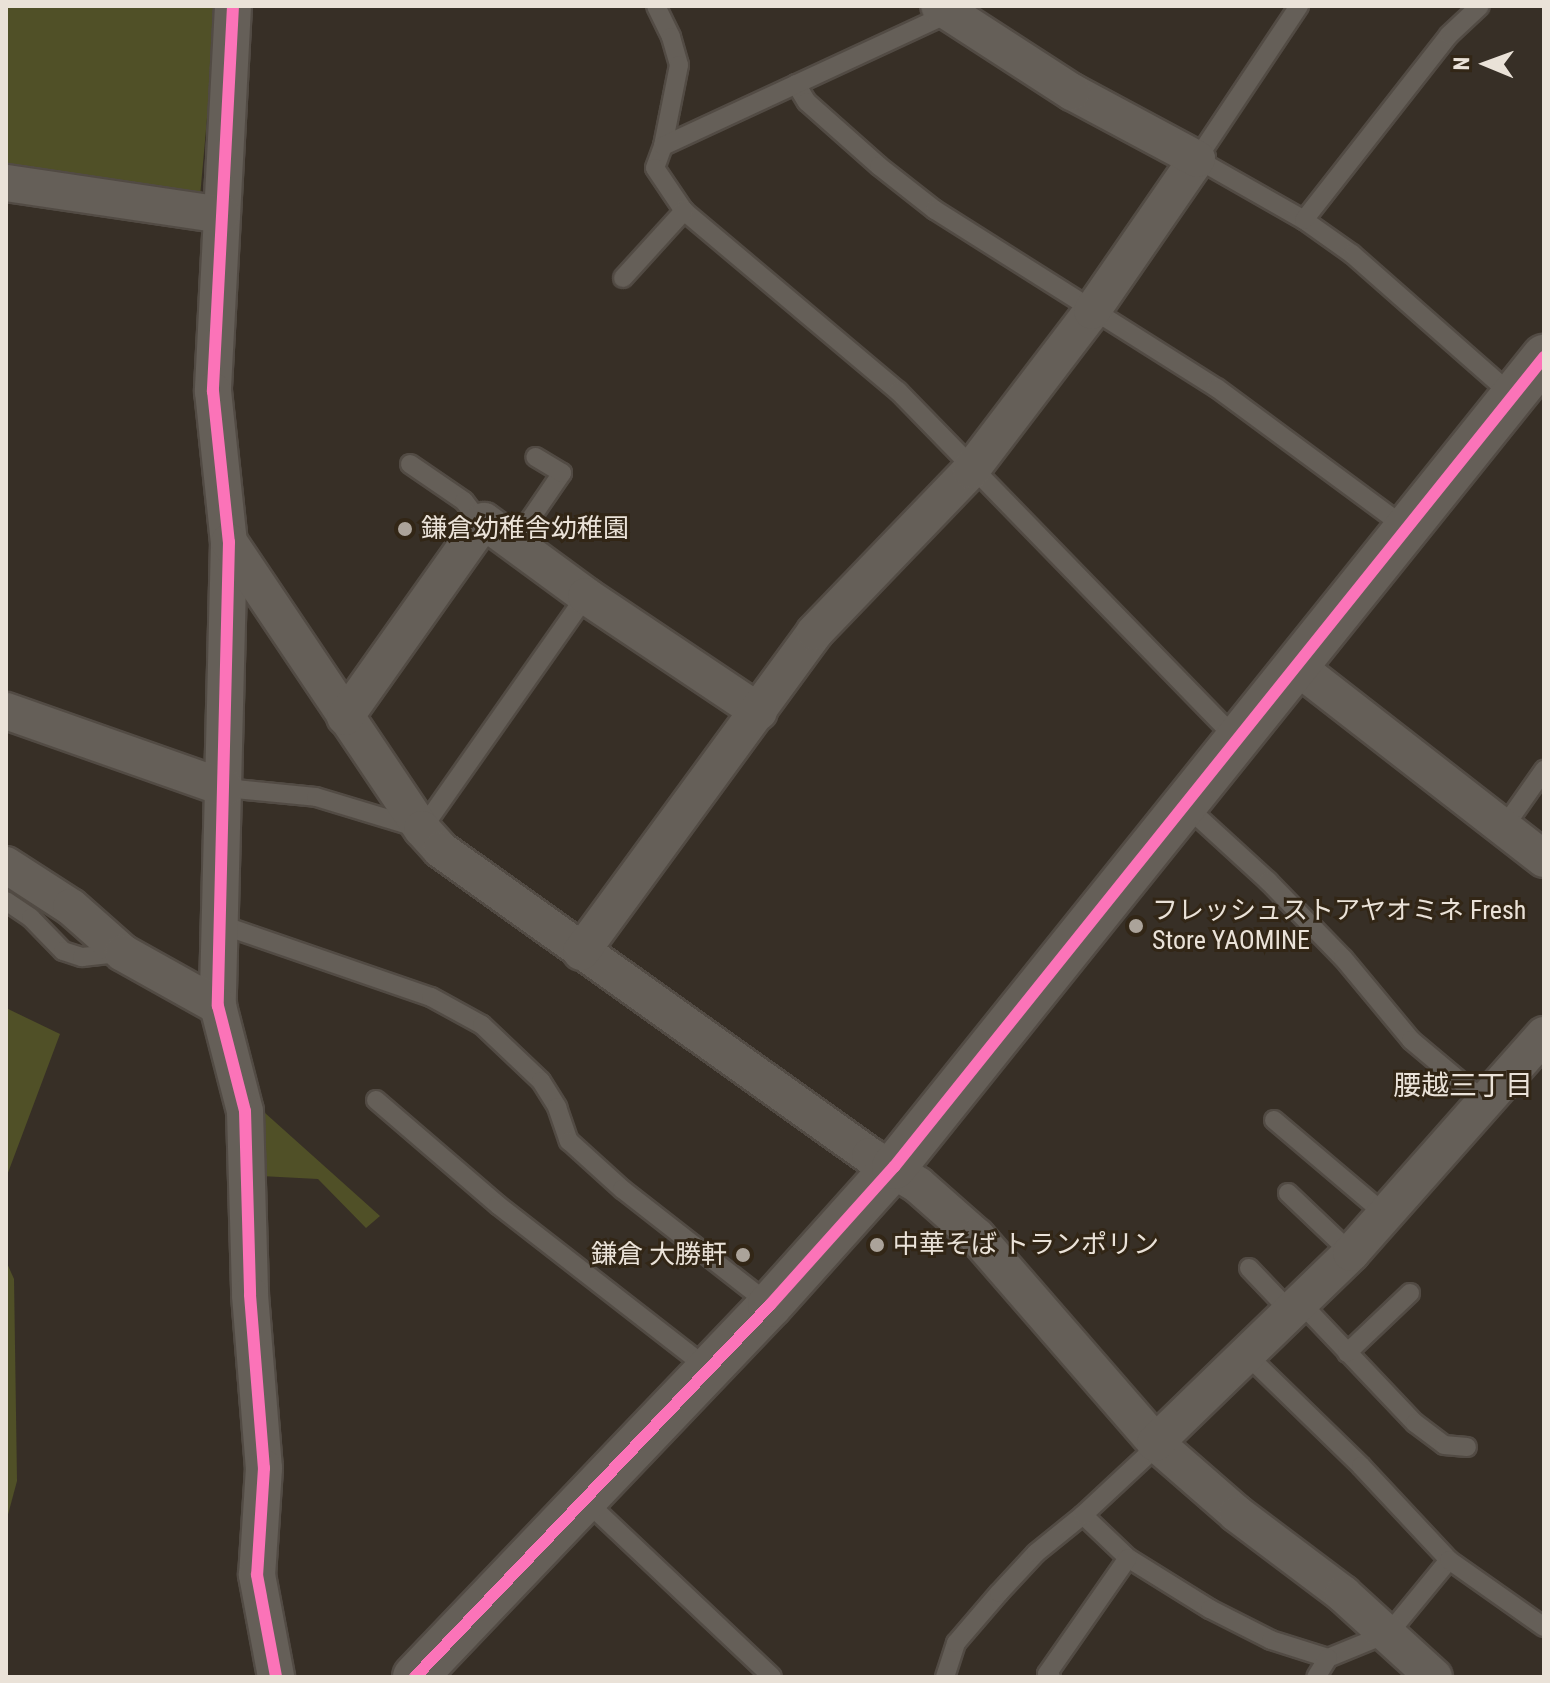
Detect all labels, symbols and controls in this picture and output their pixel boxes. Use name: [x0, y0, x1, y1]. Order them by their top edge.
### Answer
north arrow: [1446, 24, 1526, 104]
text: N: [1449, 57, 1474, 71]
place label: 鎌倉幼稚舎幼稚園: [421, 513, 629, 545]
marker: 鎌倉幼稚舎幼稚園: [396, 520, 414, 538]
place label: フレッシュストアヤオミネ Fresh Store YAOMINE: [1152, 895, 1526, 956]
marker: フレッシュストアヤオミネ Fresh Store YAOMINE: [1127, 917, 1145, 935]
district label: 腰越三丁目: [1393, 1069, 1533, 1103]
place label: 中華そば トランポリン: [893, 1229, 1159, 1261]
marker: 中華そば トランポリン: [868, 1236, 886, 1254]
place label: 鎌倉 大勝軒: [591, 1239, 727, 1271]
marker: 鎌倉 大勝軒: [734, 1246, 752, 1264]

